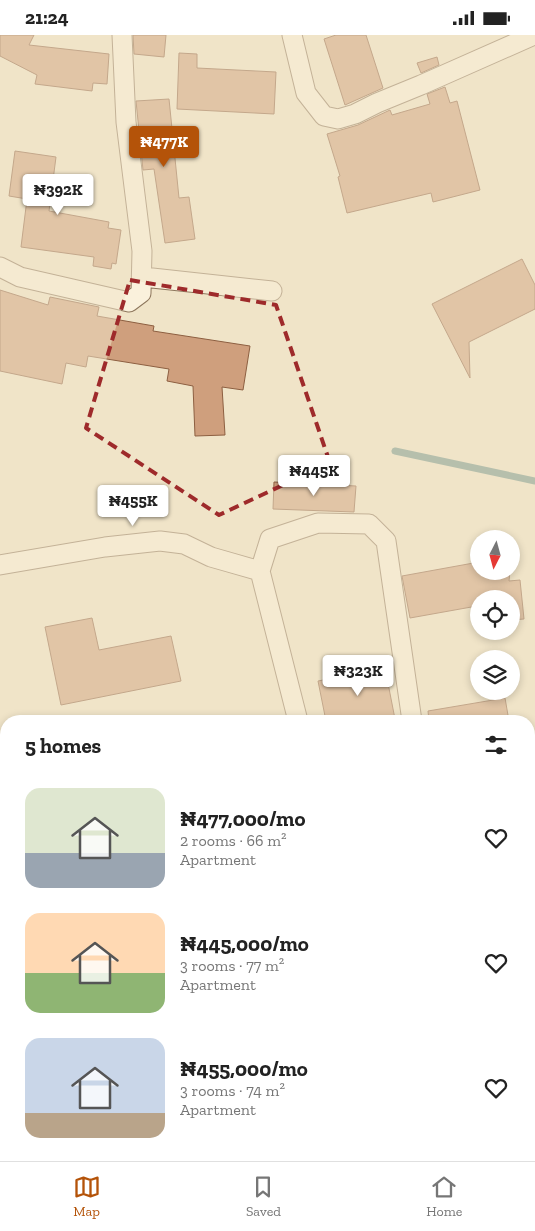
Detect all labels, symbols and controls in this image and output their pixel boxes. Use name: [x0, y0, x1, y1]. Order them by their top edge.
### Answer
text: 21:24: [25, 6, 69, 29]
pin: ₦477K: [129, 125, 199, 168]
text: ₦477K: [140, 132, 188, 151]
pin: ₦392K: [23, 173, 93, 216]
text: ₦392K: [34, 180, 83, 199]
pin: ₦445K: [279, 455, 349, 497]
text: ₦445K: [289, 461, 339, 480]
pin: ₦455K: [98, 485, 168, 527]
text: ₦455K: [108, 491, 158, 510]
north arrow: [470, 530, 520, 580]
map controls: [470, 530, 520, 700]
button: locate: [470, 590, 520, 640]
button: layers: [470, 650, 520, 700]
pin: ₦323K: [323, 655, 393, 697]
text: ₦323K: [334, 661, 382, 680]
icon: filters: [482, 731, 510, 759]
text: 5 homes: [25, 733, 101, 758]
text: ₦477,000/mo: [180, 806, 305, 831]
icon: home: [65, 808, 125, 868]
icon: heart: [482, 824, 510, 852]
text: 2 rooms · 66 m²: [180, 831, 287, 850]
text: Apartment: [180, 850, 256, 869]
text: ₦445,000/mo: [180, 931, 309, 956]
icon: home: [65, 933, 125, 993]
icon: heart: [482, 949, 510, 977]
text: 3 rooms · 77 m²: [180, 956, 284, 975]
text: Apartment: [180, 975, 256, 994]
text: ₦455,000/mo: [180, 1056, 308, 1081]
icon: home: [65, 1058, 125, 1118]
icon: heart: [482, 1074, 510, 1102]
text: 3 rooms · 74 m²: [180, 1081, 285, 1100]
text: Apartment: [180, 1100, 256, 1119]
tab: Map: [73, 1173, 101, 1220]
tab: Saved: [246, 1173, 281, 1220]
tab: Home: [426, 1173, 462, 1220]

